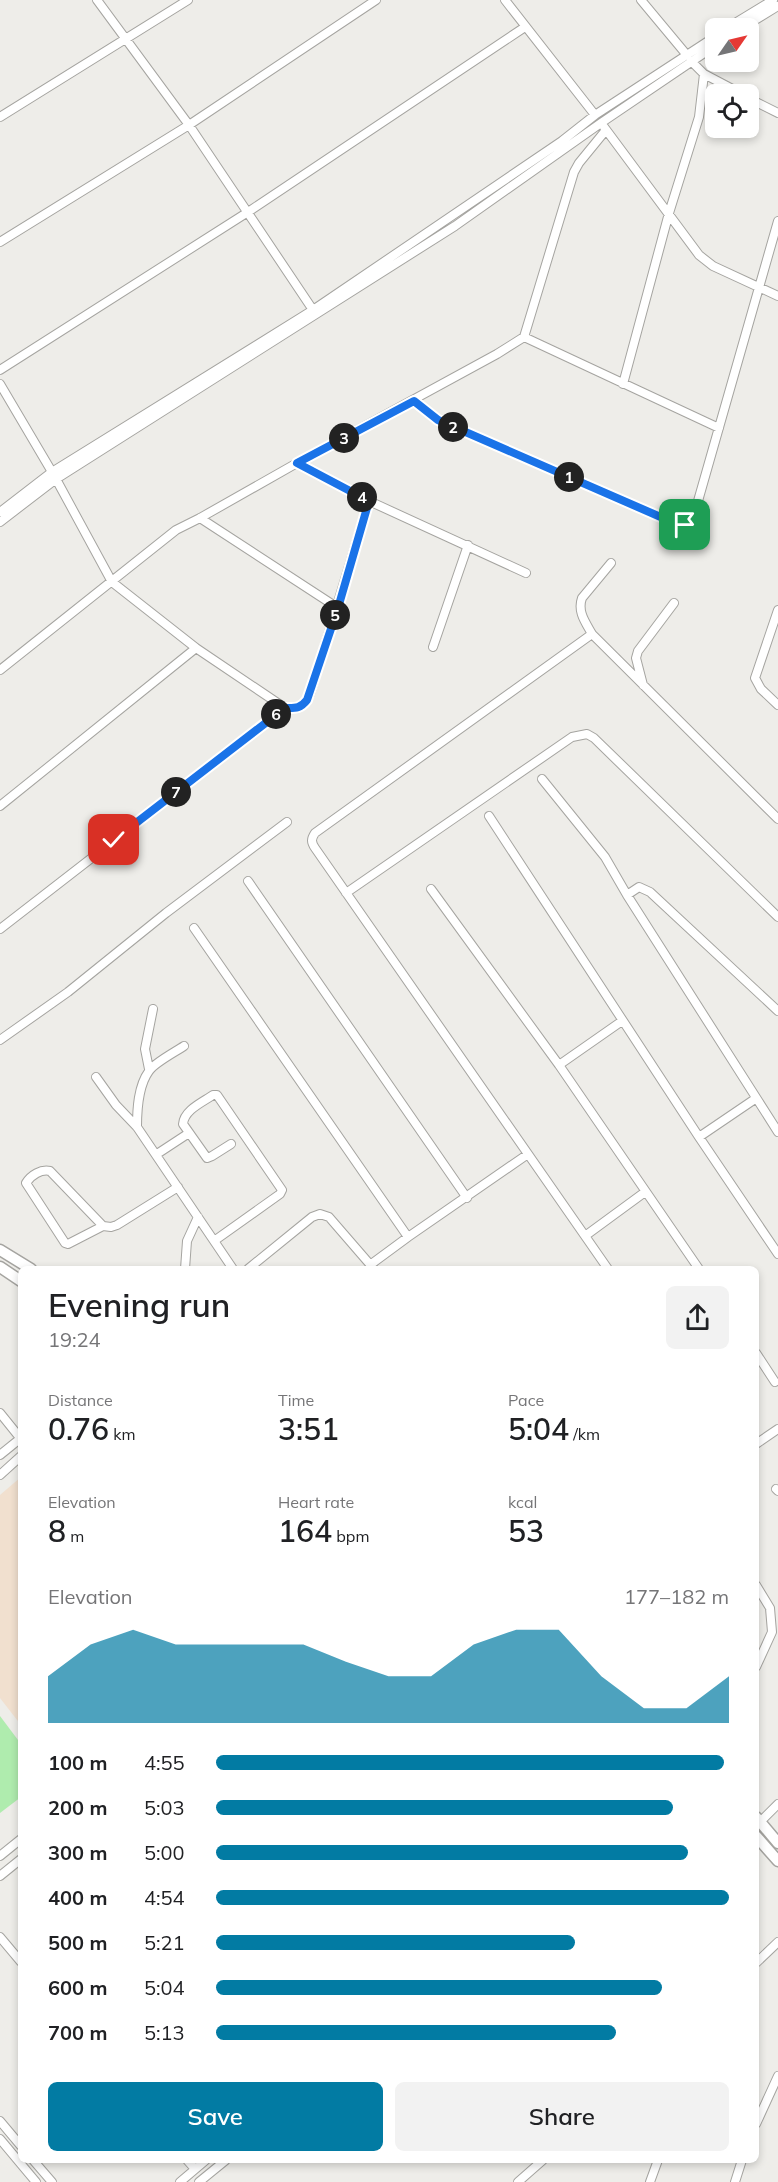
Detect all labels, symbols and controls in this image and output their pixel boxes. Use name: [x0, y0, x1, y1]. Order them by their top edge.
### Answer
north arrow: [705, 18, 759, 72]
map controls: [705, 18, 759, 138]
button: locate: [705, 84, 759, 138]
pin: 2: [438, 412, 468, 442]
text: 2: [448, 417, 458, 437]
pin: 3: [329, 423, 359, 453]
text: 3: [339, 428, 349, 448]
pin: 1: [554, 462, 584, 492]
text: 1: [564, 467, 574, 487]
pin: 4: [347, 482, 377, 512]
text: 4: [357, 487, 367, 507]
pin: [659, 499, 710, 550]
icon: arrive: [668, 508, 701, 541]
pin: 5: [320, 600, 350, 630]
text: 5: [330, 605, 340, 625]
pin: 6: [261, 699, 291, 729]
text: 6: [271, 704, 281, 724]
pin: 7: [161, 777, 191, 807]
text: 7: [171, 782, 181, 802]
pin: [88, 814, 139, 865]
icon: check: [97, 823, 130, 856]
text: Evening run: [48, 1284, 230, 1325]
button: share: [666, 1286, 729, 1349]
text: 19:24: [48, 1327, 101, 1352]
text: Distance: [48, 1390, 113, 1410]
text: Time: [278, 1390, 314, 1410]
text: Pace: [508, 1390, 544, 1410]
text: 0.76: [48, 1410, 109, 1448]
text: 3:51: [278, 1410, 339, 1448]
text: 5:04: [508, 1410, 569, 1448]
text: km: [109, 1424, 136, 1444]
text: /km: [569, 1424, 600, 1444]
text: Elevation: [48, 1492, 116, 1512]
text: Heart rate: [278, 1492, 354, 1512]
text: kcal: [508, 1492, 537, 1512]
text: 8: [48, 1512, 66, 1550]
text: 164: [278, 1512, 332, 1550]
text: 53: [508, 1512, 544, 1550]
text: m: [66, 1526, 84, 1546]
text: bpm: [332, 1526, 369, 1546]
text: Elevation: [48, 1584, 133, 1609]
text: 177–182 m: [624, 1584, 729, 1609]
text: 100 m: [48, 1750, 107, 1775]
text: 4:55: [144, 1750, 185, 1775]
text: 200 m: [48, 1795, 107, 1820]
text: 5:03: [144, 1795, 185, 1820]
text: 300 m: [48, 1840, 107, 1865]
text: 5:00: [144, 1840, 185, 1865]
text: 400 m: [48, 1885, 107, 1910]
text: 4:54: [144, 1885, 185, 1910]
text: 500 m: [48, 1930, 107, 1955]
text: 5:21: [144, 1930, 185, 1955]
text: 600 m: [48, 1975, 107, 2000]
text: 5:04: [144, 1975, 185, 2000]
text: 700 m: [48, 2020, 107, 2045]
text: 5:13: [144, 2020, 185, 2045]
button: Save: [48, 2082, 383, 2151]
button: Share: [395, 2082, 729, 2151]

